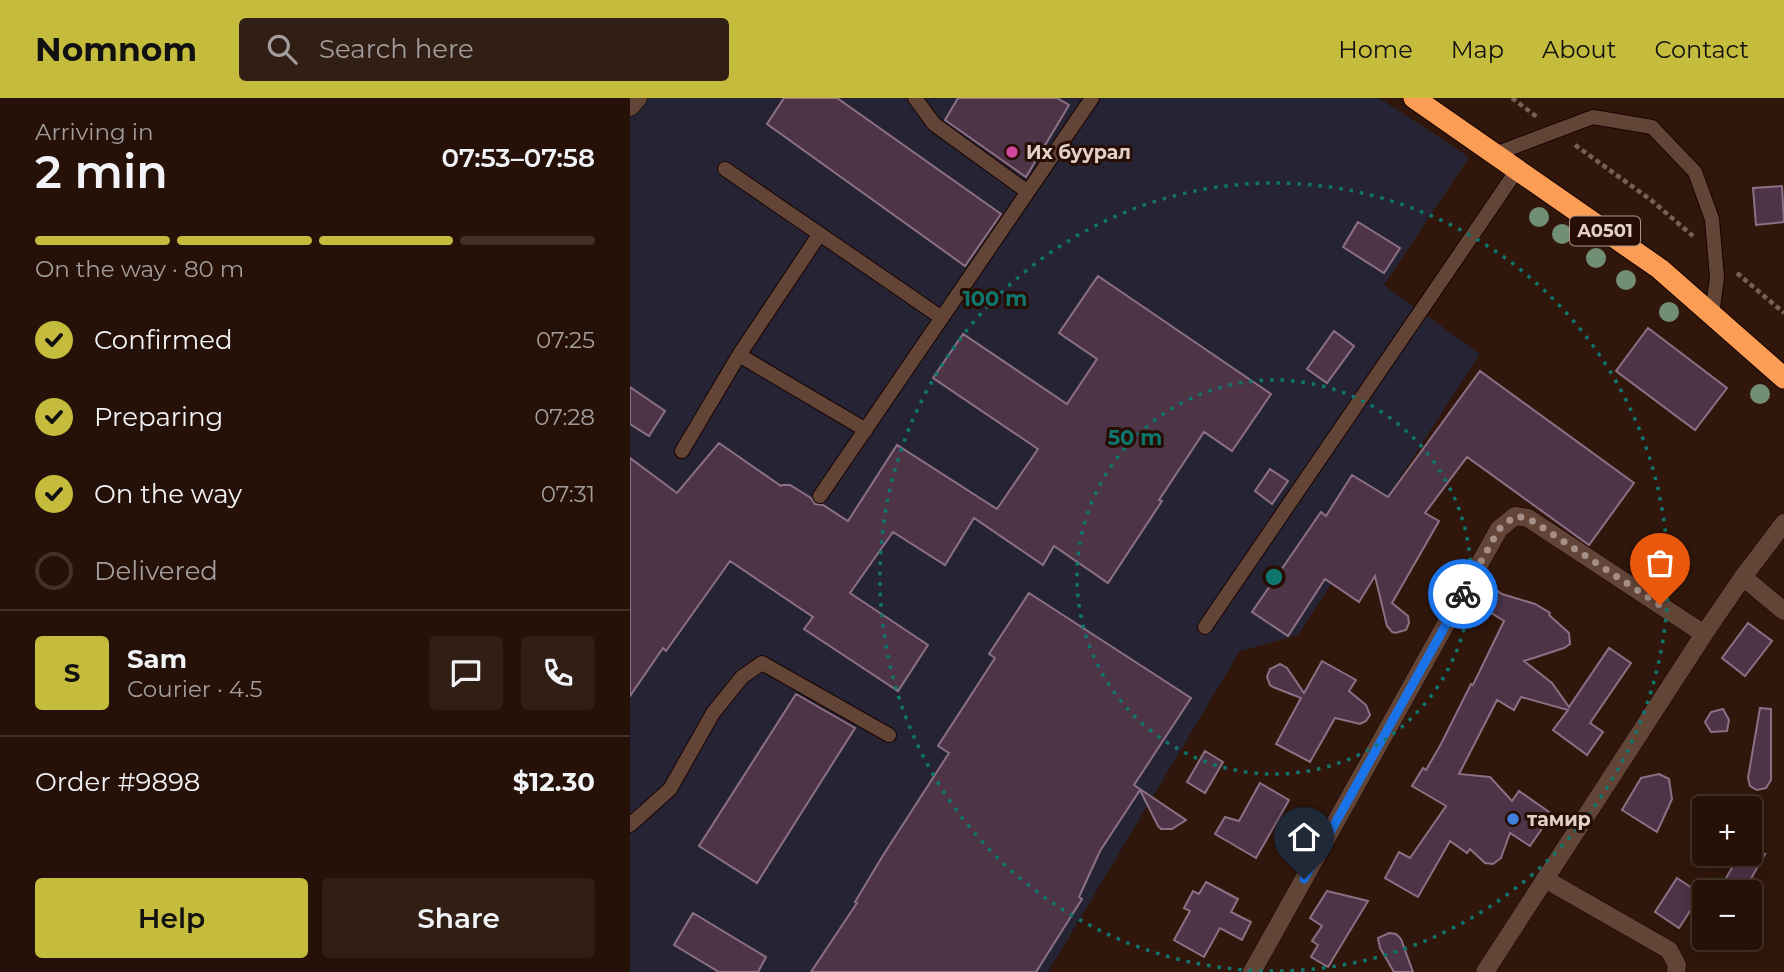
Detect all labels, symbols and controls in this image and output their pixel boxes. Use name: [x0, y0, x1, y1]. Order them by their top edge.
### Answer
search box: [239, 18, 729, 81]
text: Nomnom: [35, 29, 197, 69]
icon: search: [263, 30, 301, 68]
text: Search here: [319, 33, 474, 65]
text: Home: [1338, 35, 1413, 64]
text: Map: [1451, 35, 1504, 64]
text: About: [1542, 35, 1616, 64]
text: Contact: [1654, 35, 1749, 64]
text: Arriving in: [35, 118, 154, 146]
place label: Их буурал: [1026, 141, 1131, 164]
text: 07:53–07:58: [442, 142, 595, 174]
text: 2 min: [35, 143, 168, 200]
marker: Их буурал: [1004, 144, 1020, 160]
road number: A0501: [1570, 216, 1640, 246]
text: On the way · 80 m: [35, 255, 244, 283]
text: 100 m: [963, 286, 1027, 311]
icon: check: [35, 321, 73, 359]
text: Confirmed: [94, 324, 233, 356]
text: 07:25: [536, 326, 595, 354]
icon: check: [35, 398, 73, 436]
text: Preparing: [94, 401, 223, 433]
text: 07:28: [534, 403, 595, 431]
text: 50 m: [1108, 425, 1162, 450]
icon: check: [35, 475, 73, 513]
text: On the way: [94, 478, 242, 510]
text: 07:31: [541, 480, 595, 508]
pin: [1630, 533, 1690, 605]
icon: bag: [1641, 544, 1679, 582]
text: Delivered: [94, 555, 218, 587]
courier: [1428, 559, 1498, 629]
centre of rings: [1262, 565, 1286, 589]
icon: bike: [1444, 575, 1482, 613]
button: chat: [429, 636, 503, 710]
button: phone: [521, 636, 595, 710]
text: Sam: [127, 643, 187, 675]
text: S: [64, 657, 80, 689]
text: Courier · 4.5: [127, 675, 262, 703]
text: Order #9898: [35, 766, 200, 798]
text: $12.30: [513, 766, 595, 798]
map controls: [1692, 796, 1762, 950]
button: +: [1692, 796, 1762, 866]
pin: [1274, 807, 1334, 879]
place label: тамир: [1527, 808, 1591, 831]
marker: тамир: [1505, 811, 1521, 827]
icon: home: [1285, 818, 1323, 856]
button: Help: [35, 878, 308, 958]
button: Share: [322, 878, 595, 958]
button: −: [1692, 880, 1762, 950]

